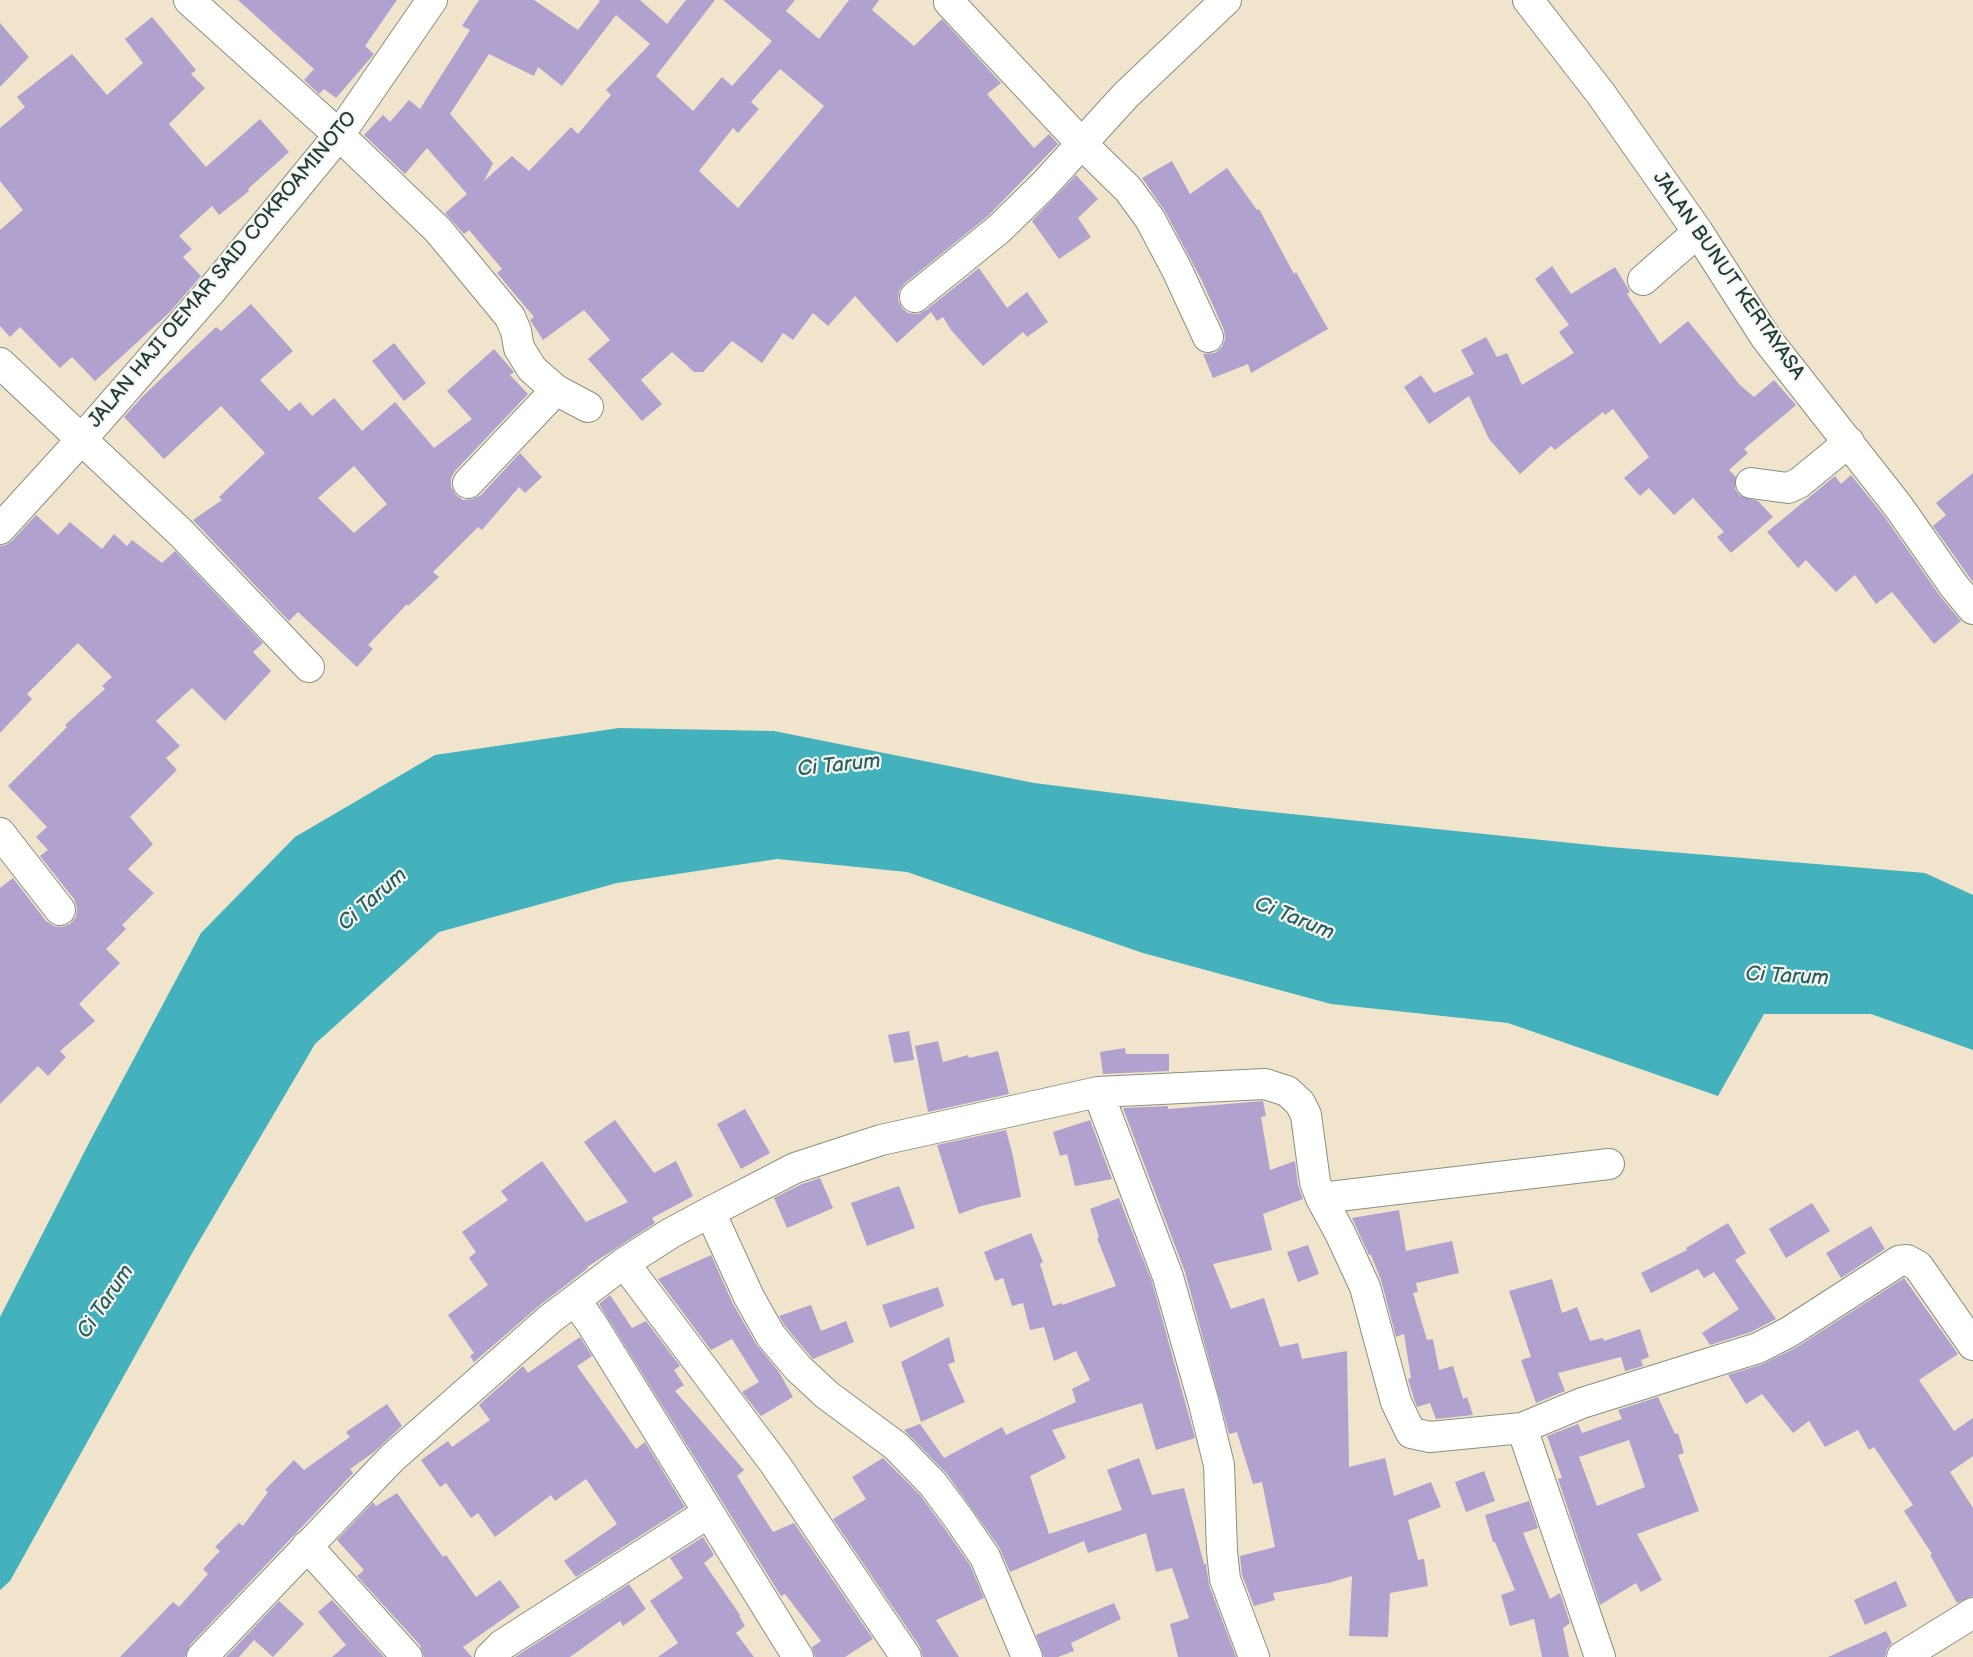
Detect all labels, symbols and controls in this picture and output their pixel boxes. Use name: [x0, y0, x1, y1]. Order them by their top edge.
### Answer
street label: JALAN HAJI OEMAR SAID COKROAMINOTO: [84, 107, 362, 433]
street label: JALAN BUNUT KERTAYASA: [1647, 167, 1809, 385]
water label: Ci Tarum: [796, 749, 882, 783]
water label: Ci Tarum: [333, 863, 413, 937]
water label: Ci Tarum: [1251, 892, 1337, 946]
water label: Ci Tarum: [1745, 962, 1829, 992]
water label: Ci Tarum: [72, 1260, 140, 1344]

